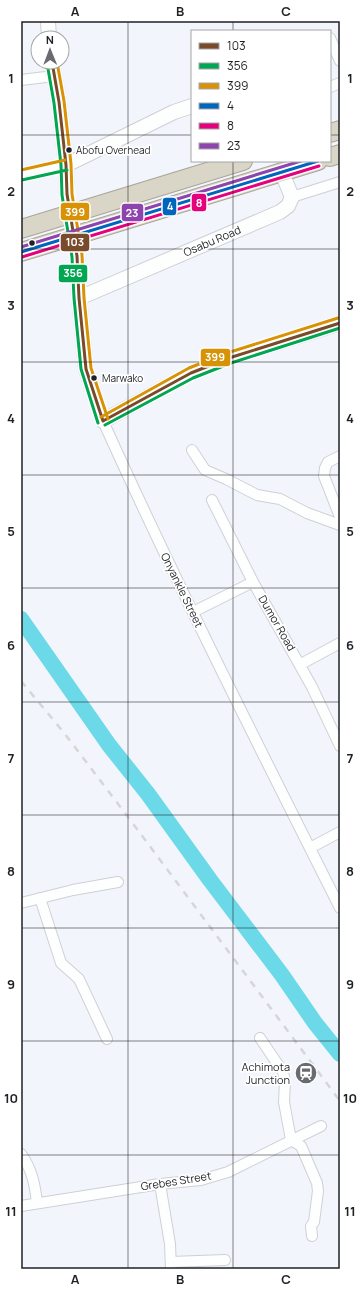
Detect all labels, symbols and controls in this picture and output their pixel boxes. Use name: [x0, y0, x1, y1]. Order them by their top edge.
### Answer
text: A: [71, 2, 80, 20]
text: B: [176, 2, 184, 20]
text: C: [281, 2, 291, 20]
north arrow: [30, 30, 70, 70]
legend: [191, 30, 331, 162]
text: N: [46, 32, 54, 47]
text: 103: [227, 37, 246, 54]
text: 356: [227, 57, 248, 74]
text: 1: [8, 69, 14, 87]
text: 1: [347, 69, 353, 87]
text: 399: [227, 77, 249, 94]
text: 4: [227, 97, 234, 114]
text: 8: [227, 117, 234, 134]
text: 23: [227, 137, 240, 154]
place label: Abofu Overhead: [76, 143, 150, 157]
marker: Abofu Overhead: [64, 145, 74, 155]
text: 2: [7, 182, 15, 200]
text: 2: [346, 182, 354, 200]
line badge: 8: [191, 193, 207, 212]
text: 8: [196, 195, 203, 210]
line badge: 4: [162, 197, 177, 216]
text: 4: [167, 198, 174, 213]
line badge: 399: [60, 202, 90, 221]
line badge: 23: [121, 203, 144, 222]
text: 399: [65, 204, 85, 219]
text: 23: [126, 205, 138, 220]
street label: Osabu Road: [181, 222, 243, 259]
line badge: 103: [60, 233, 90, 252]
text: 103: [66, 234, 84, 249]
unlabelled marker: [27, 238, 37, 248]
line badge: 356: [58, 264, 88, 283]
text: 356: [63, 265, 83, 280]
text: 3: [7, 296, 15, 314]
text: 3: [346, 296, 354, 314]
line badge: 399: [200, 348, 231, 367]
text: 399: [205, 349, 225, 364]
place label: Marwako: [102, 371, 143, 385]
marker: Marwako: [89, 373, 99, 383]
text: 4: [7, 409, 15, 427]
text: 4: [346, 409, 354, 427]
text: 5: [7, 522, 15, 540]
text: 5: [346, 522, 354, 540]
street label: Onyankle Street: [158, 550, 207, 630]
street label: Dumor Road: [255, 592, 299, 653]
text: 6: [7, 636, 15, 654]
text: 6: [346, 636, 354, 654]
text: 7: [8, 749, 15, 767]
text: 7: [347, 749, 354, 767]
text: 8: [7, 862, 15, 880]
text: 8: [346, 862, 354, 880]
text: 9: [7, 975, 15, 993]
text: 9: [346, 975, 354, 993]
place label: Achimota Junction: [242, 1059, 290, 1087]
station icon: Achimota Junction: [293, 1060, 319, 1086]
text: 10: [4, 1089, 18, 1107]
text: 10: [343, 1089, 357, 1107]
street label: Grebes Street: [140, 1168, 212, 1193]
text: 11: [5, 1202, 17, 1220]
text: 11: [344, 1202, 356, 1220]
text: A: [71, 1270, 80, 1288]
text: B: [176, 1270, 184, 1288]
text: C: [281, 1270, 291, 1288]

